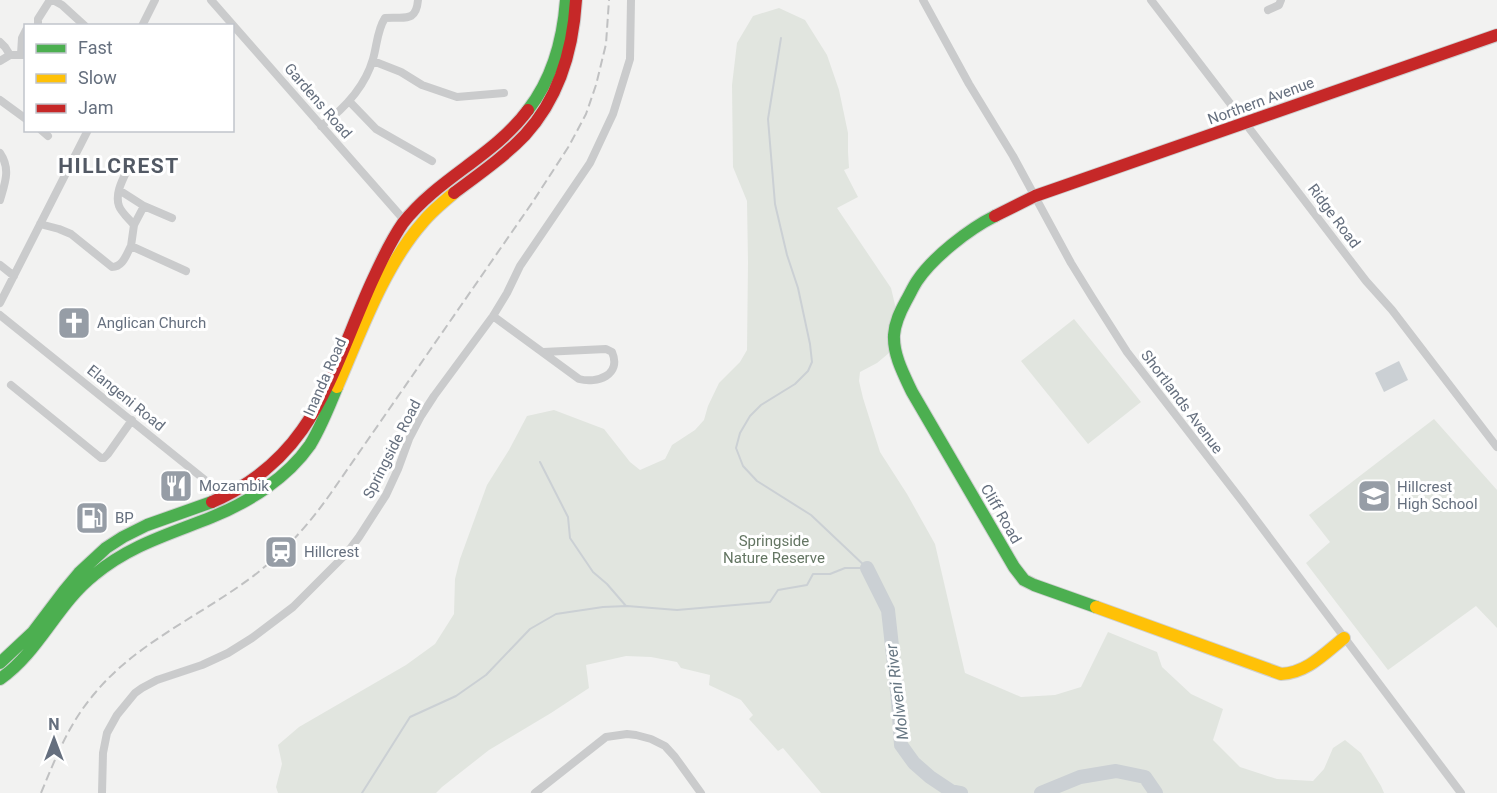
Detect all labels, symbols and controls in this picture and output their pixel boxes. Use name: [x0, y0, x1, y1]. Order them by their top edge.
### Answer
legend: [24, 24, 234, 132]
text: Fast: [78, 37, 113, 58]
street label: Gardens Road: [280, 60, 356, 142]
text: Slow: [78, 67, 117, 88]
street label: Northern Avenue: [1205, 73, 1317, 129]
text: Jam: [78, 97, 114, 118]
district label: HILLCREST: [58, 154, 180, 178]
street label: Ridge Road: [1304, 180, 1364, 252]
church icon: Anglican Church: [56, 305, 92, 341]
place label: Anglican Church: [97, 314, 206, 332]
street label: Inanda Road: [300, 335, 350, 419]
street label: Shortlands Avenue: [1137, 347, 1227, 457]
street label: Elangeni Road: [83, 361, 169, 435]
street label: Springside Road: [359, 396, 425, 502]
restaurant icon: Mozambik: [158, 468, 194, 504]
place label: Mozambik: [199, 477, 269, 495]
school or university icon: Hillcrest High School: [1356, 478, 1392, 514]
place label: Hillcrest High School: [1397, 478, 1478, 513]
street label: Cliff Road: [977, 481, 1025, 547]
fuel station icon: BP: [74, 500, 110, 536]
place label: BP: [115, 509, 134, 527]
park label: Springside Nature Reserve: [723, 532, 825, 567]
station icon: Hillcrest: [263, 534, 299, 570]
place label: Hillcrest: [304, 543, 359, 561]
water label: Molweni River: [882, 642, 912, 741]
north arrow: [24, 709, 84, 769]
text: N: [48, 715, 60, 734]

